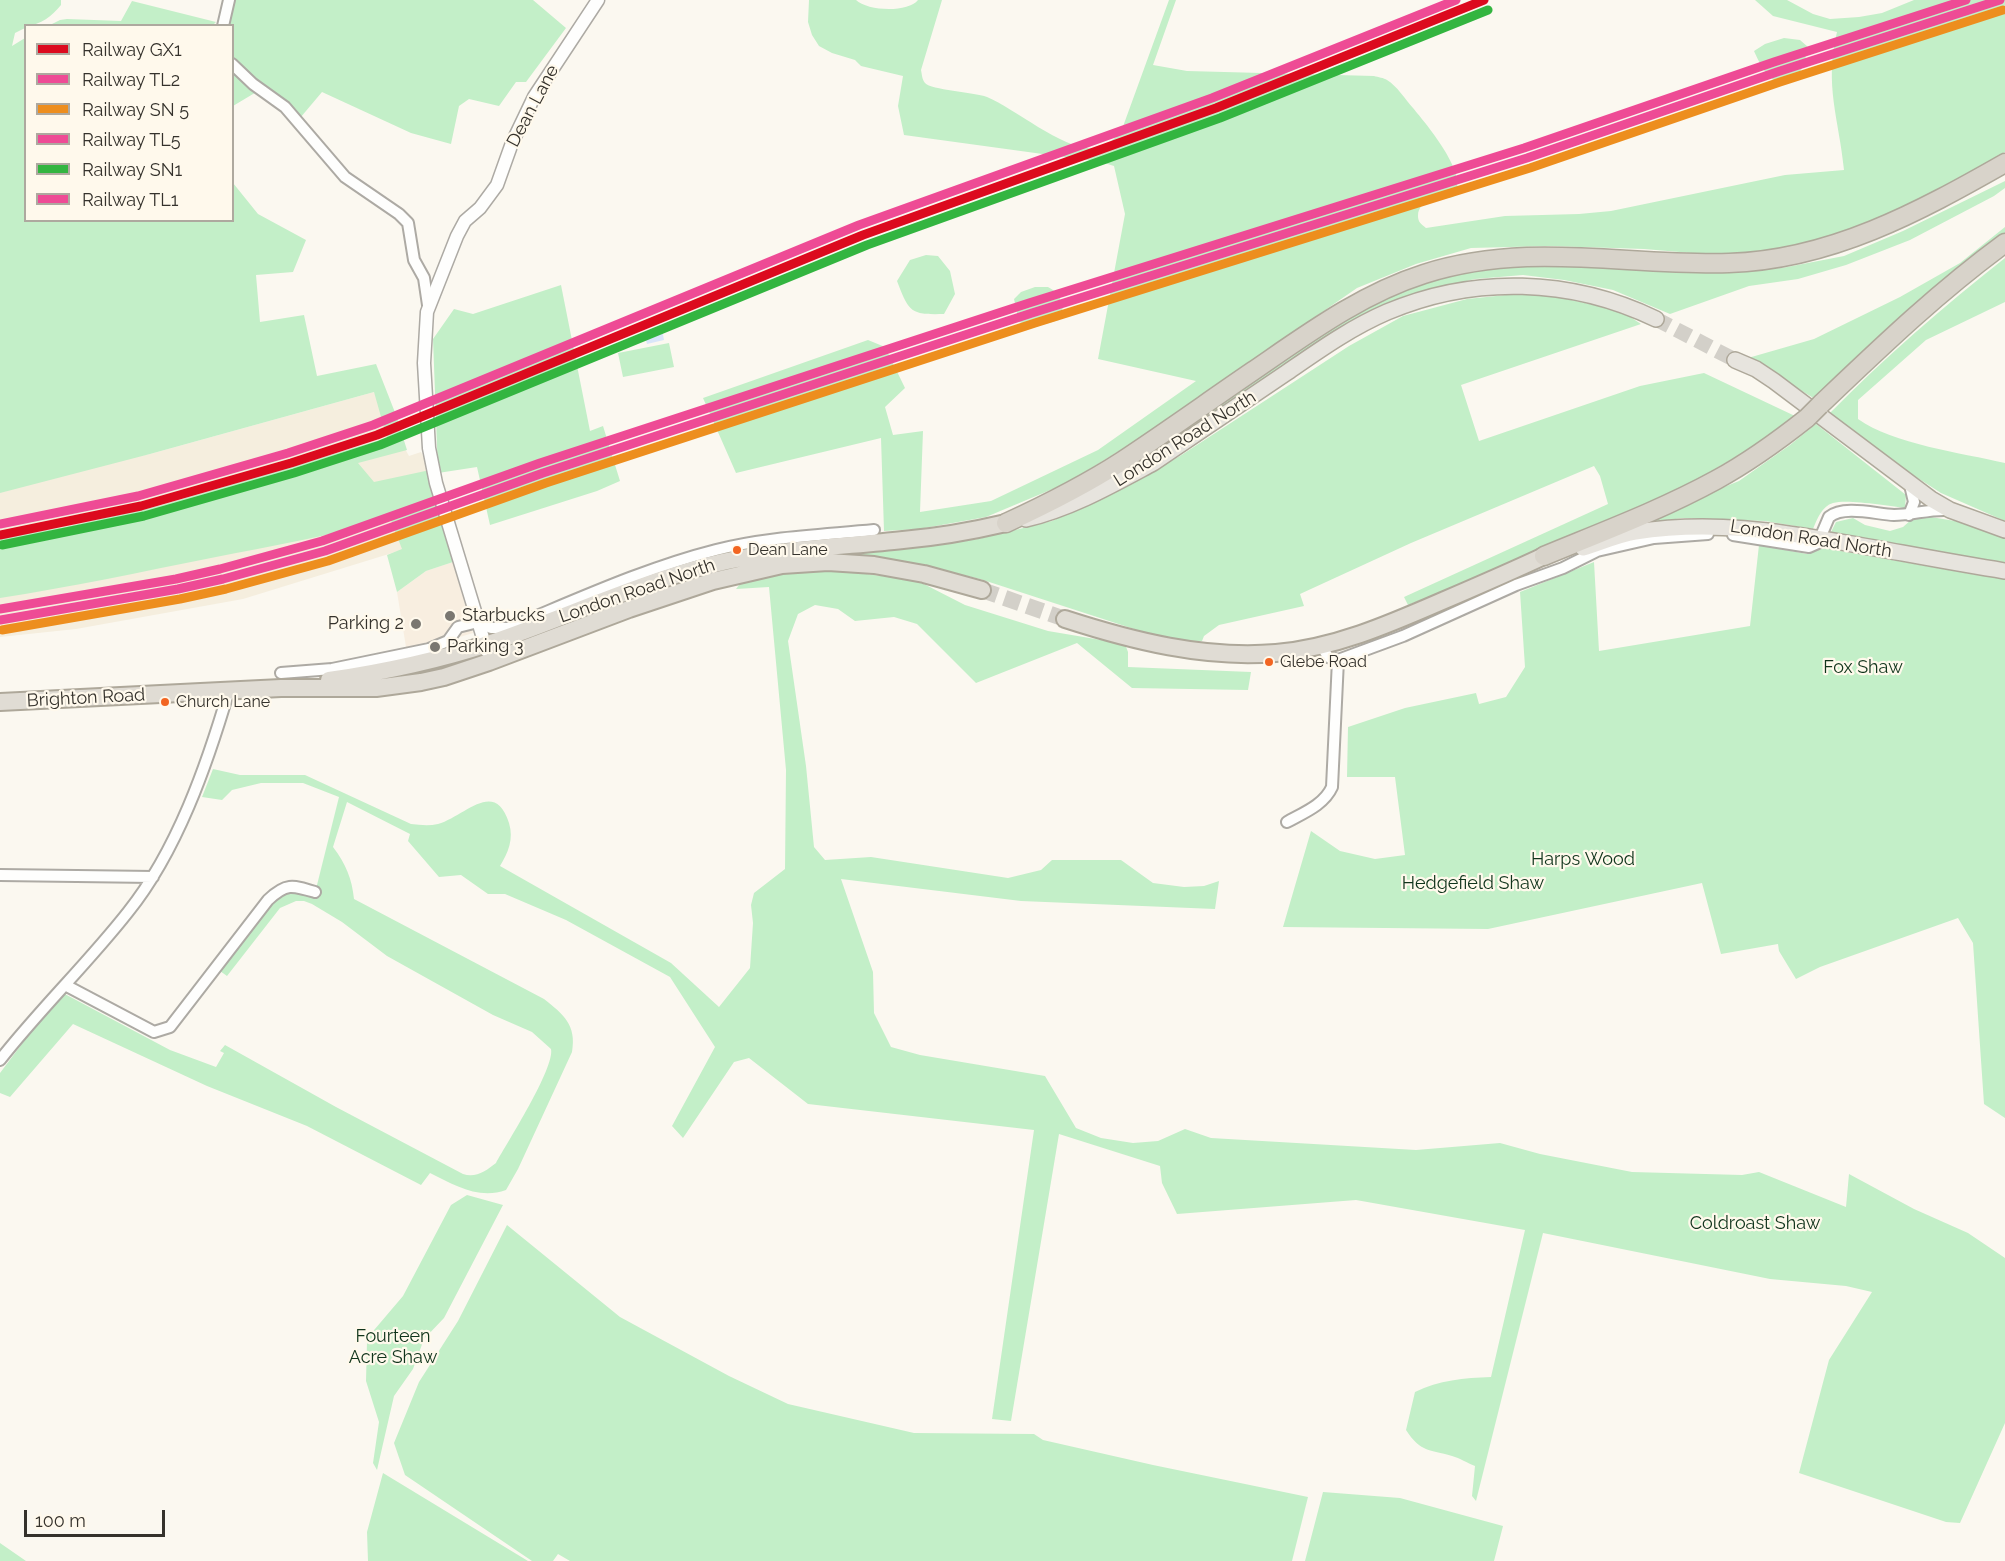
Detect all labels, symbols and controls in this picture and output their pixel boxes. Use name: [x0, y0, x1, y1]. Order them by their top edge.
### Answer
legend: [24, 24, 234, 222]
text: Railway GX1: [82, 39, 182, 60]
street label: Dean Lane: [502, 61, 564, 151]
text: Railway TL2: [82, 69, 180, 90]
text: Railway SN 5: [82, 99, 189, 120]
text: Railway TL5: [82, 129, 181, 150]
text: Railway SN1: [82, 159, 182, 180]
text: Railway TL1: [82, 189, 178, 210]
street label: London Road North: [1110, 387, 1260, 491]
street label: London Road North: [1729, 516, 1893, 562]
place label: Dean Lane: [748, 540, 828, 560]
marker: Dean Lane: [731, 544, 743, 556]
street label: London Road North: [556, 554, 718, 628]
place label: Starbucks: [462, 605, 545, 627]
marker: Starbucks: [443, 609, 457, 623]
place label: Parking 2: [328, 613, 404, 635]
marker: Parking 2: [409, 617, 423, 631]
place label: Parking 3: [447, 636, 524, 658]
marker: Parking 3: [428, 640, 442, 654]
place label: Glebe Road: [1280, 652, 1367, 672]
marker: Glebe Road: [1263, 656, 1275, 668]
park label: Fox Shaw: [1823, 657, 1903, 679]
street label: Brighton Road: [26, 684, 146, 712]
place label: Church Lane: [176, 692, 270, 712]
marker: Church Lane: [159, 696, 171, 708]
park label: Harps Wood: [1531, 849, 1635, 871]
park label: Hedgefield Shaw: [1402, 873, 1544, 895]
park label: Coldroast Shaw: [1690, 1213, 1820, 1235]
park label: Fourteen Acre Shaw: [349, 1326, 437, 1368]
scale bar: [27, 1498, 168, 1536]
text: 100 m: [35, 1510, 86, 1531]

